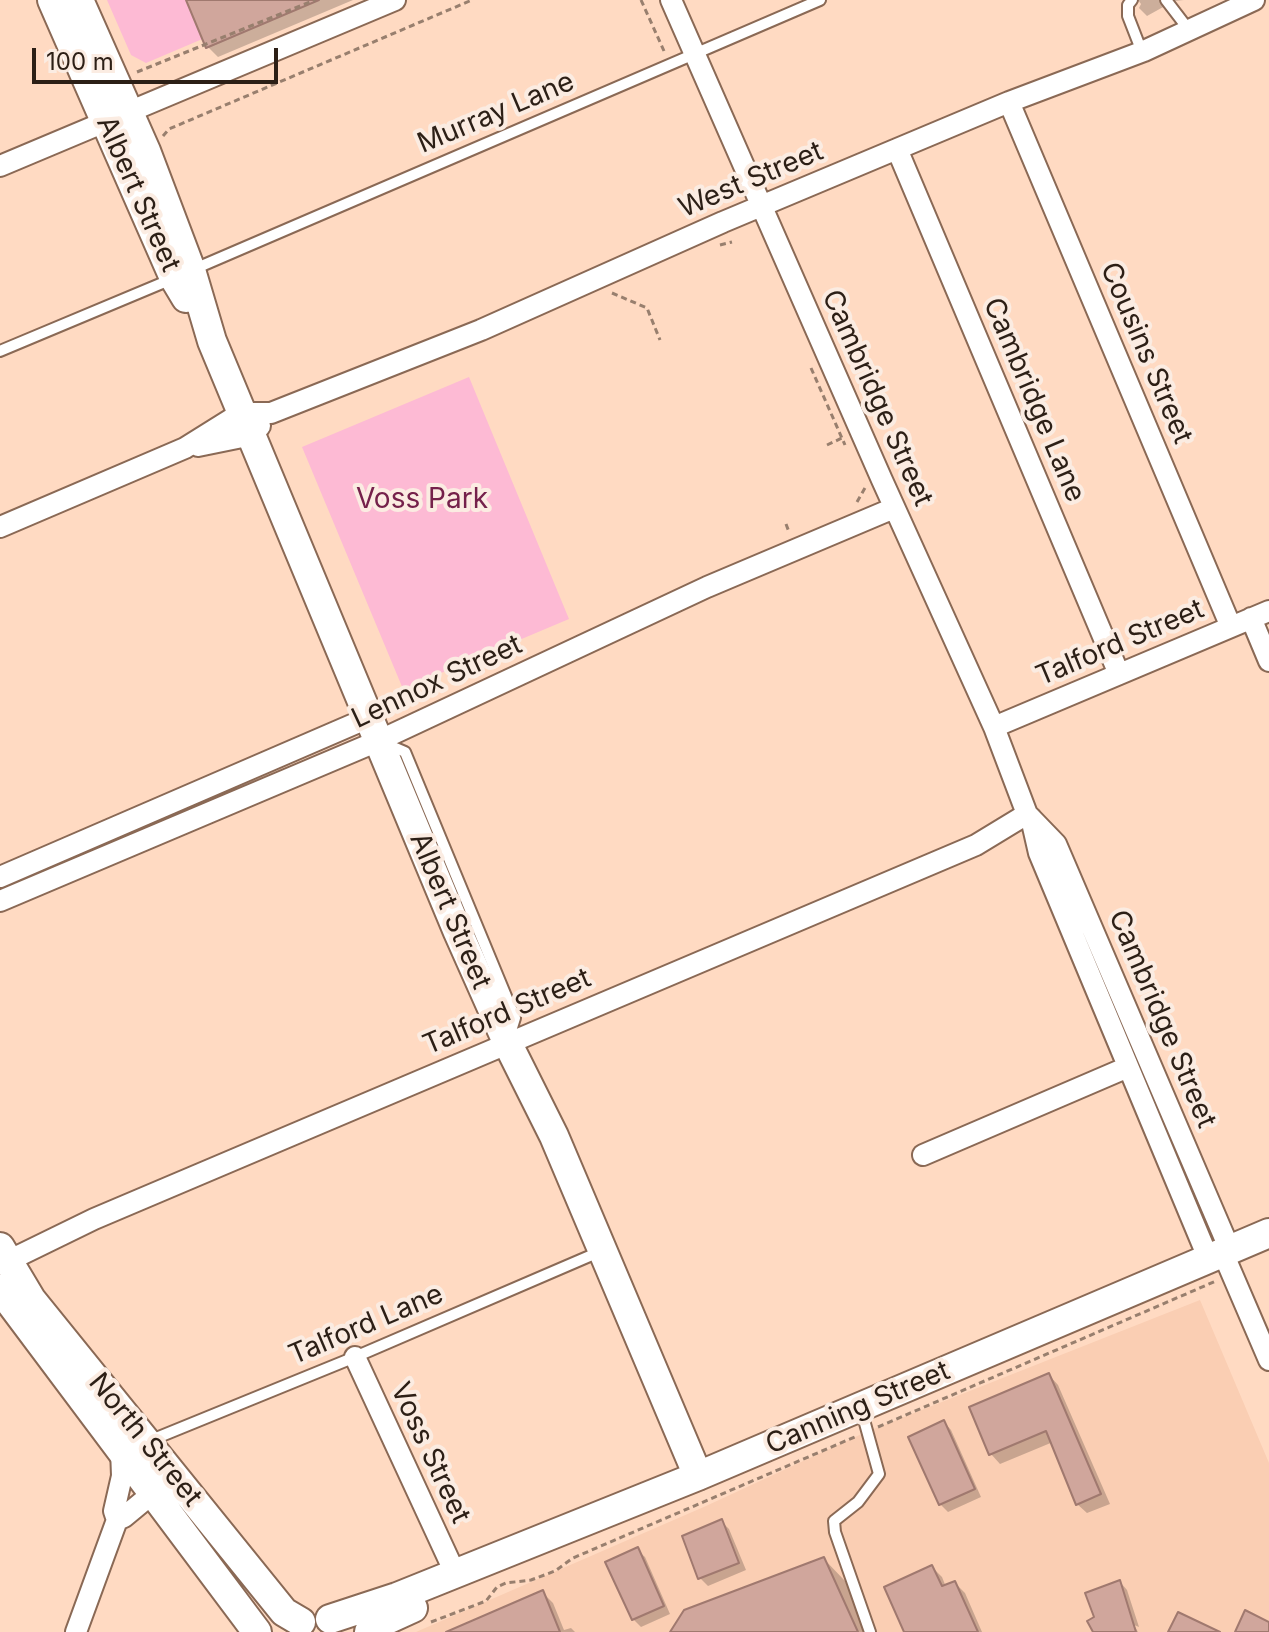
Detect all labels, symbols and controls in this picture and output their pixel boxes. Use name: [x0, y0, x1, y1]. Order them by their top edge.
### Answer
scale bar: [36, 32, 282, 82]
text: 100 m: [46, 47, 114, 76]
street label: Murray Lane: [413, 65, 579, 161]
street label: Albert Street: [89, 111, 187, 277]
street label: West Street: [674, 135, 828, 225]
street label: Cousins Street: [1093, 257, 1199, 449]
street label: Cambridge Street: [814, 285, 940, 511]
street label: Cambridge Lane: [976, 293, 1092, 507]
park label: Voss Park: [356, 483, 488, 517]
street label: Talford Street: [1031, 593, 1209, 693]
street label: Lennox Street: [347, 628, 527, 736]
street label: Albert Street: [402, 828, 498, 994]
street label: Cambridge Street: [1101, 905, 1223, 1133]
street label: Talford Street: [418, 962, 596, 1062]
street label: Talford Lane: [284, 1277, 448, 1373]
street label: Canning Street: [761, 1354, 955, 1462]
street label: North Street: [81, 1367, 209, 1513]
street label: Voss Street: [383, 1377, 477, 1529]

